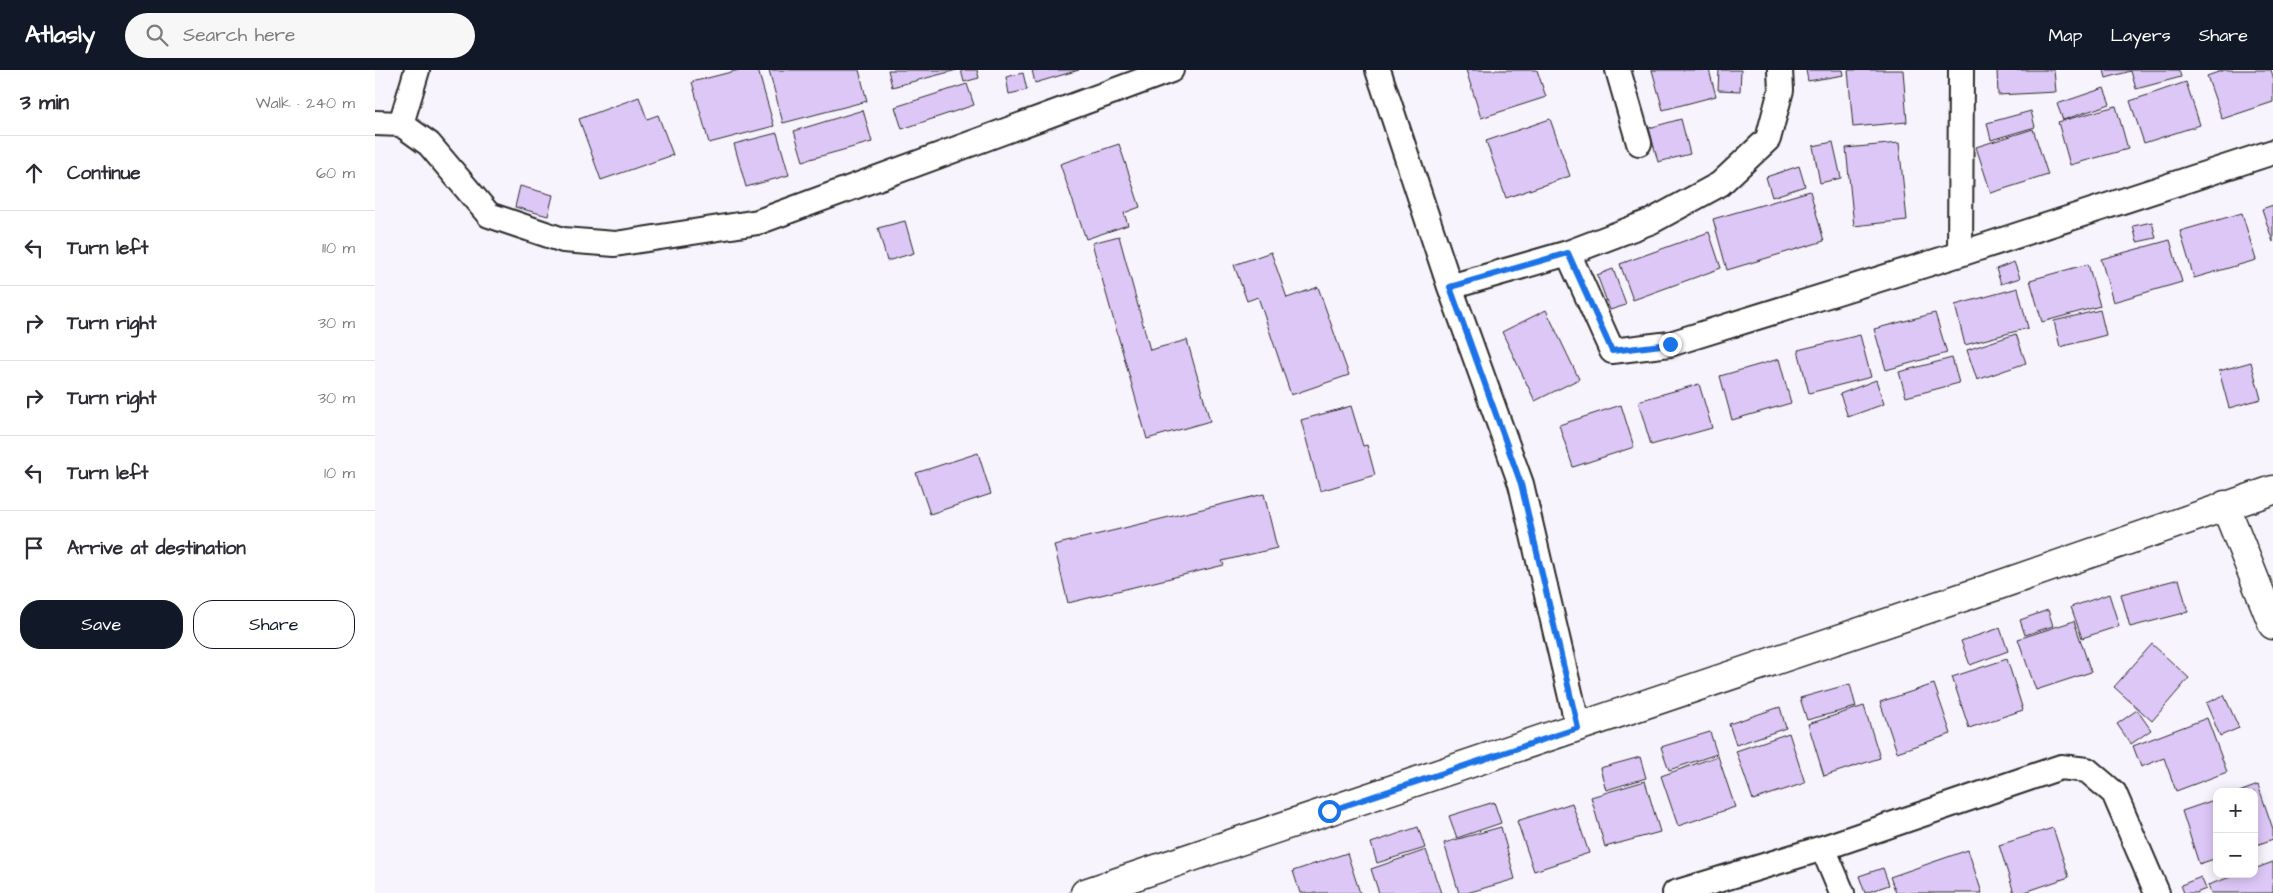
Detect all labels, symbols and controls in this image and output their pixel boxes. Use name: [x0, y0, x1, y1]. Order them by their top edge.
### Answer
search box: [125, 13, 475, 58]
text: Atlasly: [25, 18, 95, 52]
icon: search: [143, 21, 171, 49]
text: Search here: [183, 22, 295, 49]
text: Map: [2048, 23, 2082, 48]
text: Layers: [2110, 23, 2171, 48]
text: Share: [2199, 23, 2248, 48]
text: 3 min: [20, 88, 69, 117]
text: Walk · 240 m: [255, 92, 355, 114]
icon: ahead: [20, 159, 48, 187]
text: Continue: [67, 160, 141, 187]
text: 60 m: [316, 162, 355, 184]
icon: left: [20, 234, 48, 262]
text: Turn left: [67, 235, 148, 262]
text: 110 m: [322, 237, 355, 259]
icon: right: [20, 309, 48, 337]
text: Turn right: [67, 310, 156, 337]
text: 30 m: [318, 312, 355, 334]
route end: [1659, 333, 1682, 356]
icon: right: [20, 384, 48, 412]
text: Turn right: [67, 385, 156, 412]
text: 30 m: [318, 387, 355, 409]
icon: left: [20, 459, 48, 487]
text: Turn left: [67, 460, 148, 487]
text: 10 m: [324, 462, 355, 484]
icon: arrive: [20, 534, 48, 562]
text: Arrive at destination: [67, 535, 246, 562]
button: Save: [20, 600, 183, 649]
button: Share: [193, 600, 355, 649]
map controls: [2213, 788, 2258, 878]
button: +: [2213, 788, 2258, 833]
route start: [1318, 800, 1341, 823]
button: −: [2213, 833, 2258, 878]

